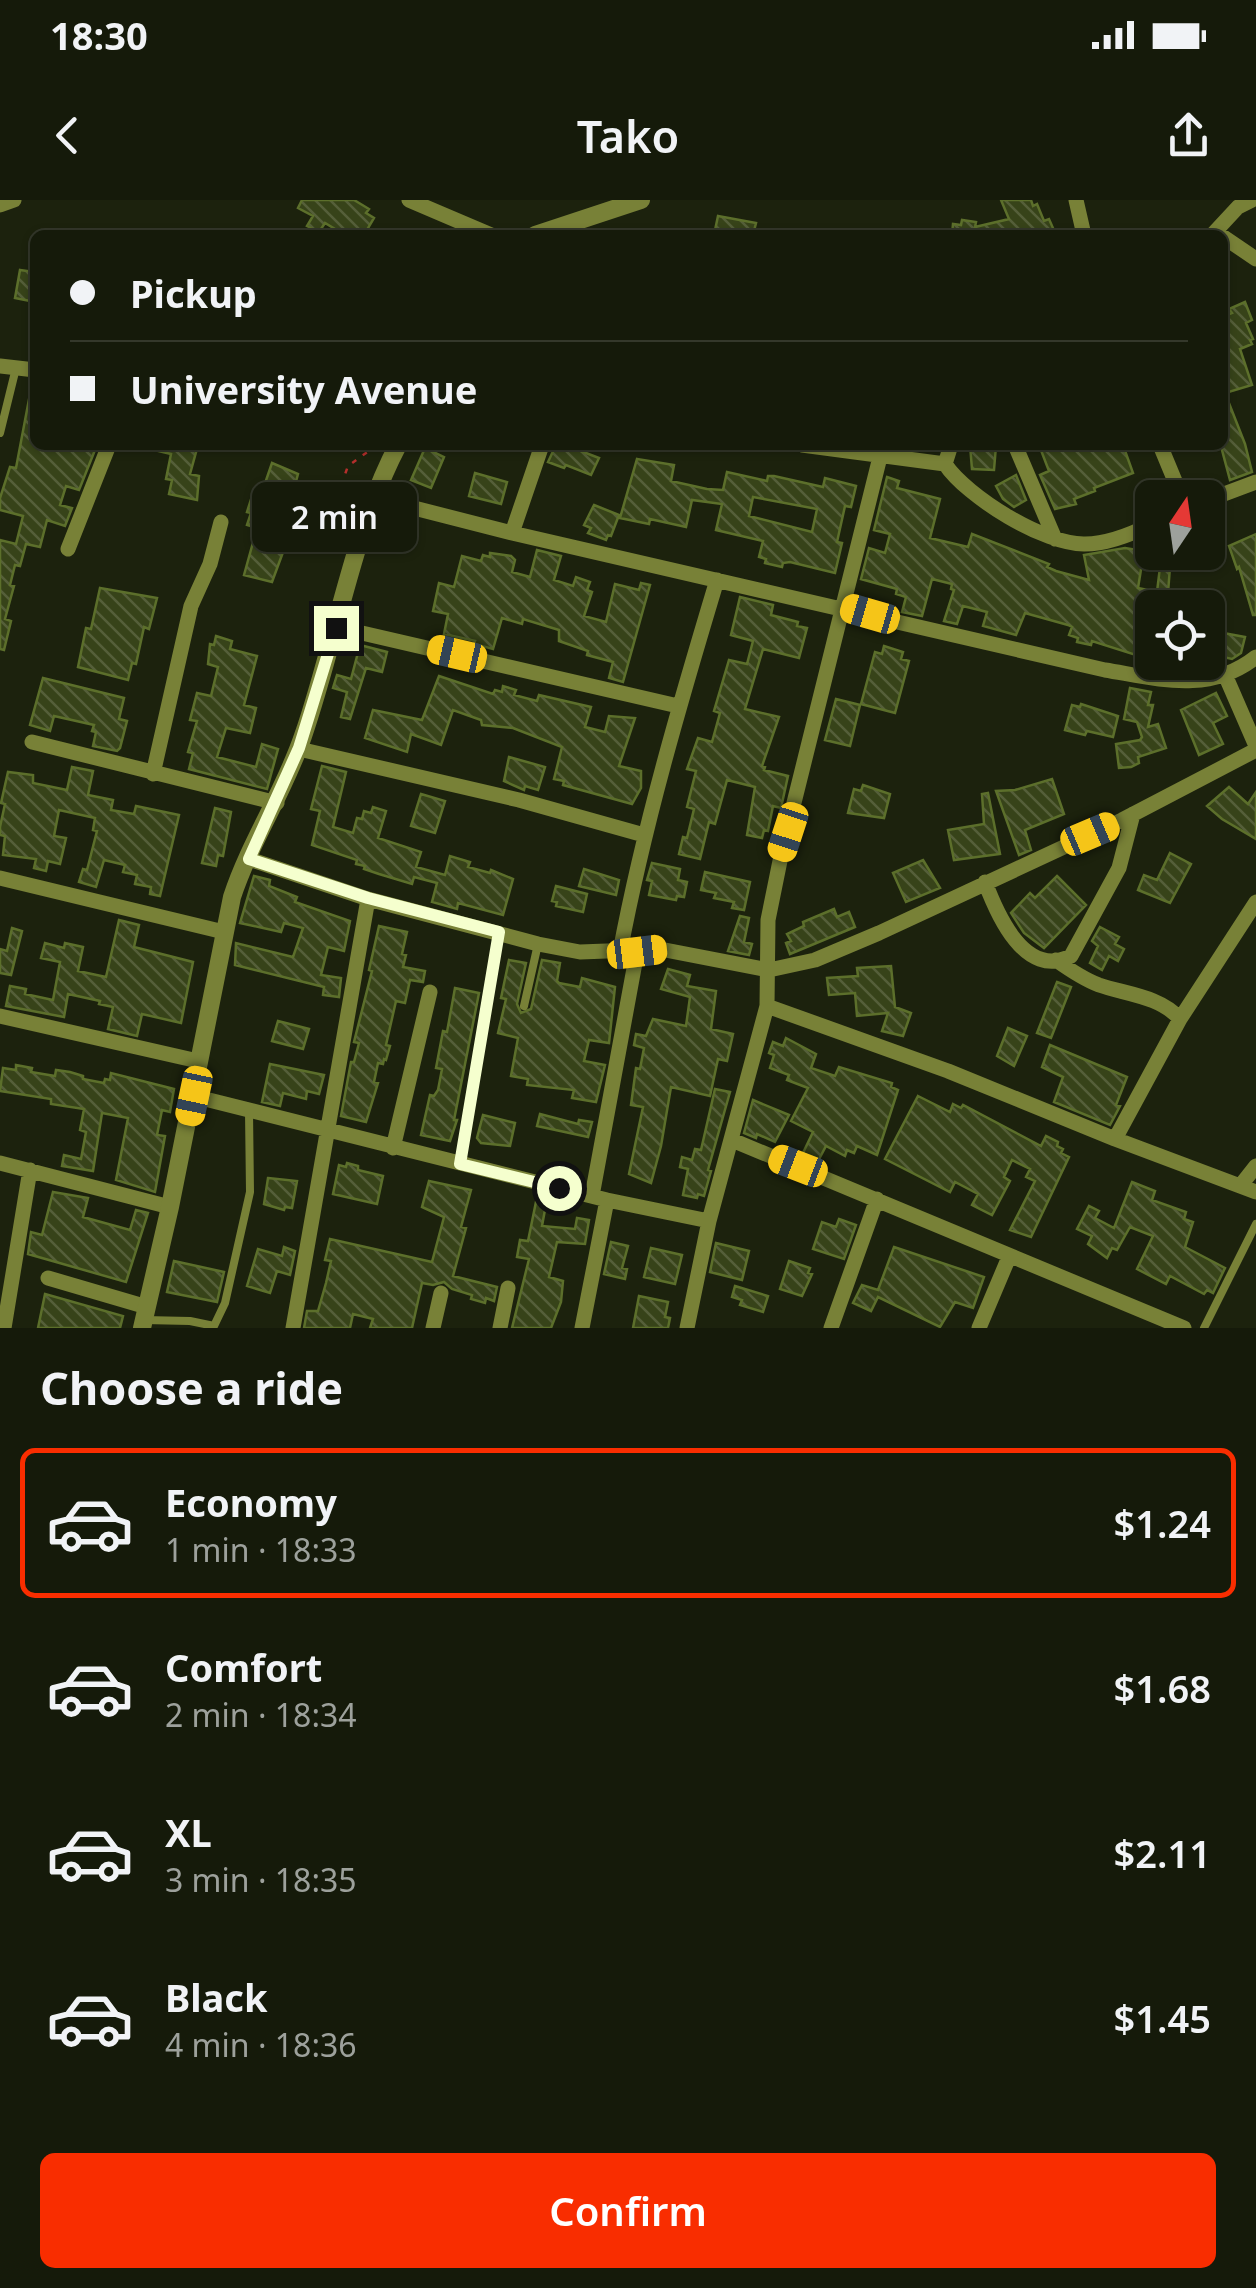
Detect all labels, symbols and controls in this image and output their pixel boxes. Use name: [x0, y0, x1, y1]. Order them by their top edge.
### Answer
text: 18:30: [50, 9, 148, 61]
text: Tako: [577, 105, 679, 166]
icon: back: [40, 108, 95, 163]
icon: share: [1161, 108, 1216, 163]
text: Pickup: [130, 267, 257, 319]
text: University Avenue: [130, 363, 477, 415]
north arrow: [1135, 480, 1225, 570]
map controls: [1135, 480, 1225, 680]
callout: 2 min: [254, 483, 418, 553]
text: 2 min: [291, 495, 378, 538]
button: locate: [1135, 590, 1225, 680]
car: [837, 591, 903, 637]
route end: [314, 606, 359, 651]
car: [424, 633, 490, 675]
car: [764, 799, 812, 865]
car: [1057, 808, 1123, 860]
car: [605, 933, 669, 971]
car: [173, 1064, 215, 1128]
car: [765, 1141, 831, 1191]
route start: [537, 1166, 582, 1211]
text: Choose a ride: [40, 1357, 343, 1418]
text: Economy: [165, 1476, 337, 1528]
icon: car: [45, 1478, 135, 1568]
text: $1.24: [1114, 1497, 1211, 1549]
text: 1 min · 18:33: [165, 1528, 357, 1571]
text: Comfort: [165, 1641, 322, 1693]
icon: car: [45, 1643, 135, 1733]
text: $1.68: [1114, 1662, 1211, 1714]
text: 2 min · 18:34: [165, 1693, 357, 1736]
text: XL: [165, 1806, 212, 1858]
icon: car: [45, 1808, 135, 1898]
text: $2.11: [1114, 1827, 1211, 1879]
text: 3 min · 18:35: [165, 1858, 357, 1901]
text: Black: [165, 1971, 268, 2023]
icon: car: [45, 1973, 135, 2063]
text: $1.45: [1114, 1992, 1211, 2044]
text: 4 min · 18:36: [165, 2023, 357, 2066]
button: Confirm: [40, 2153, 1216, 2268]

